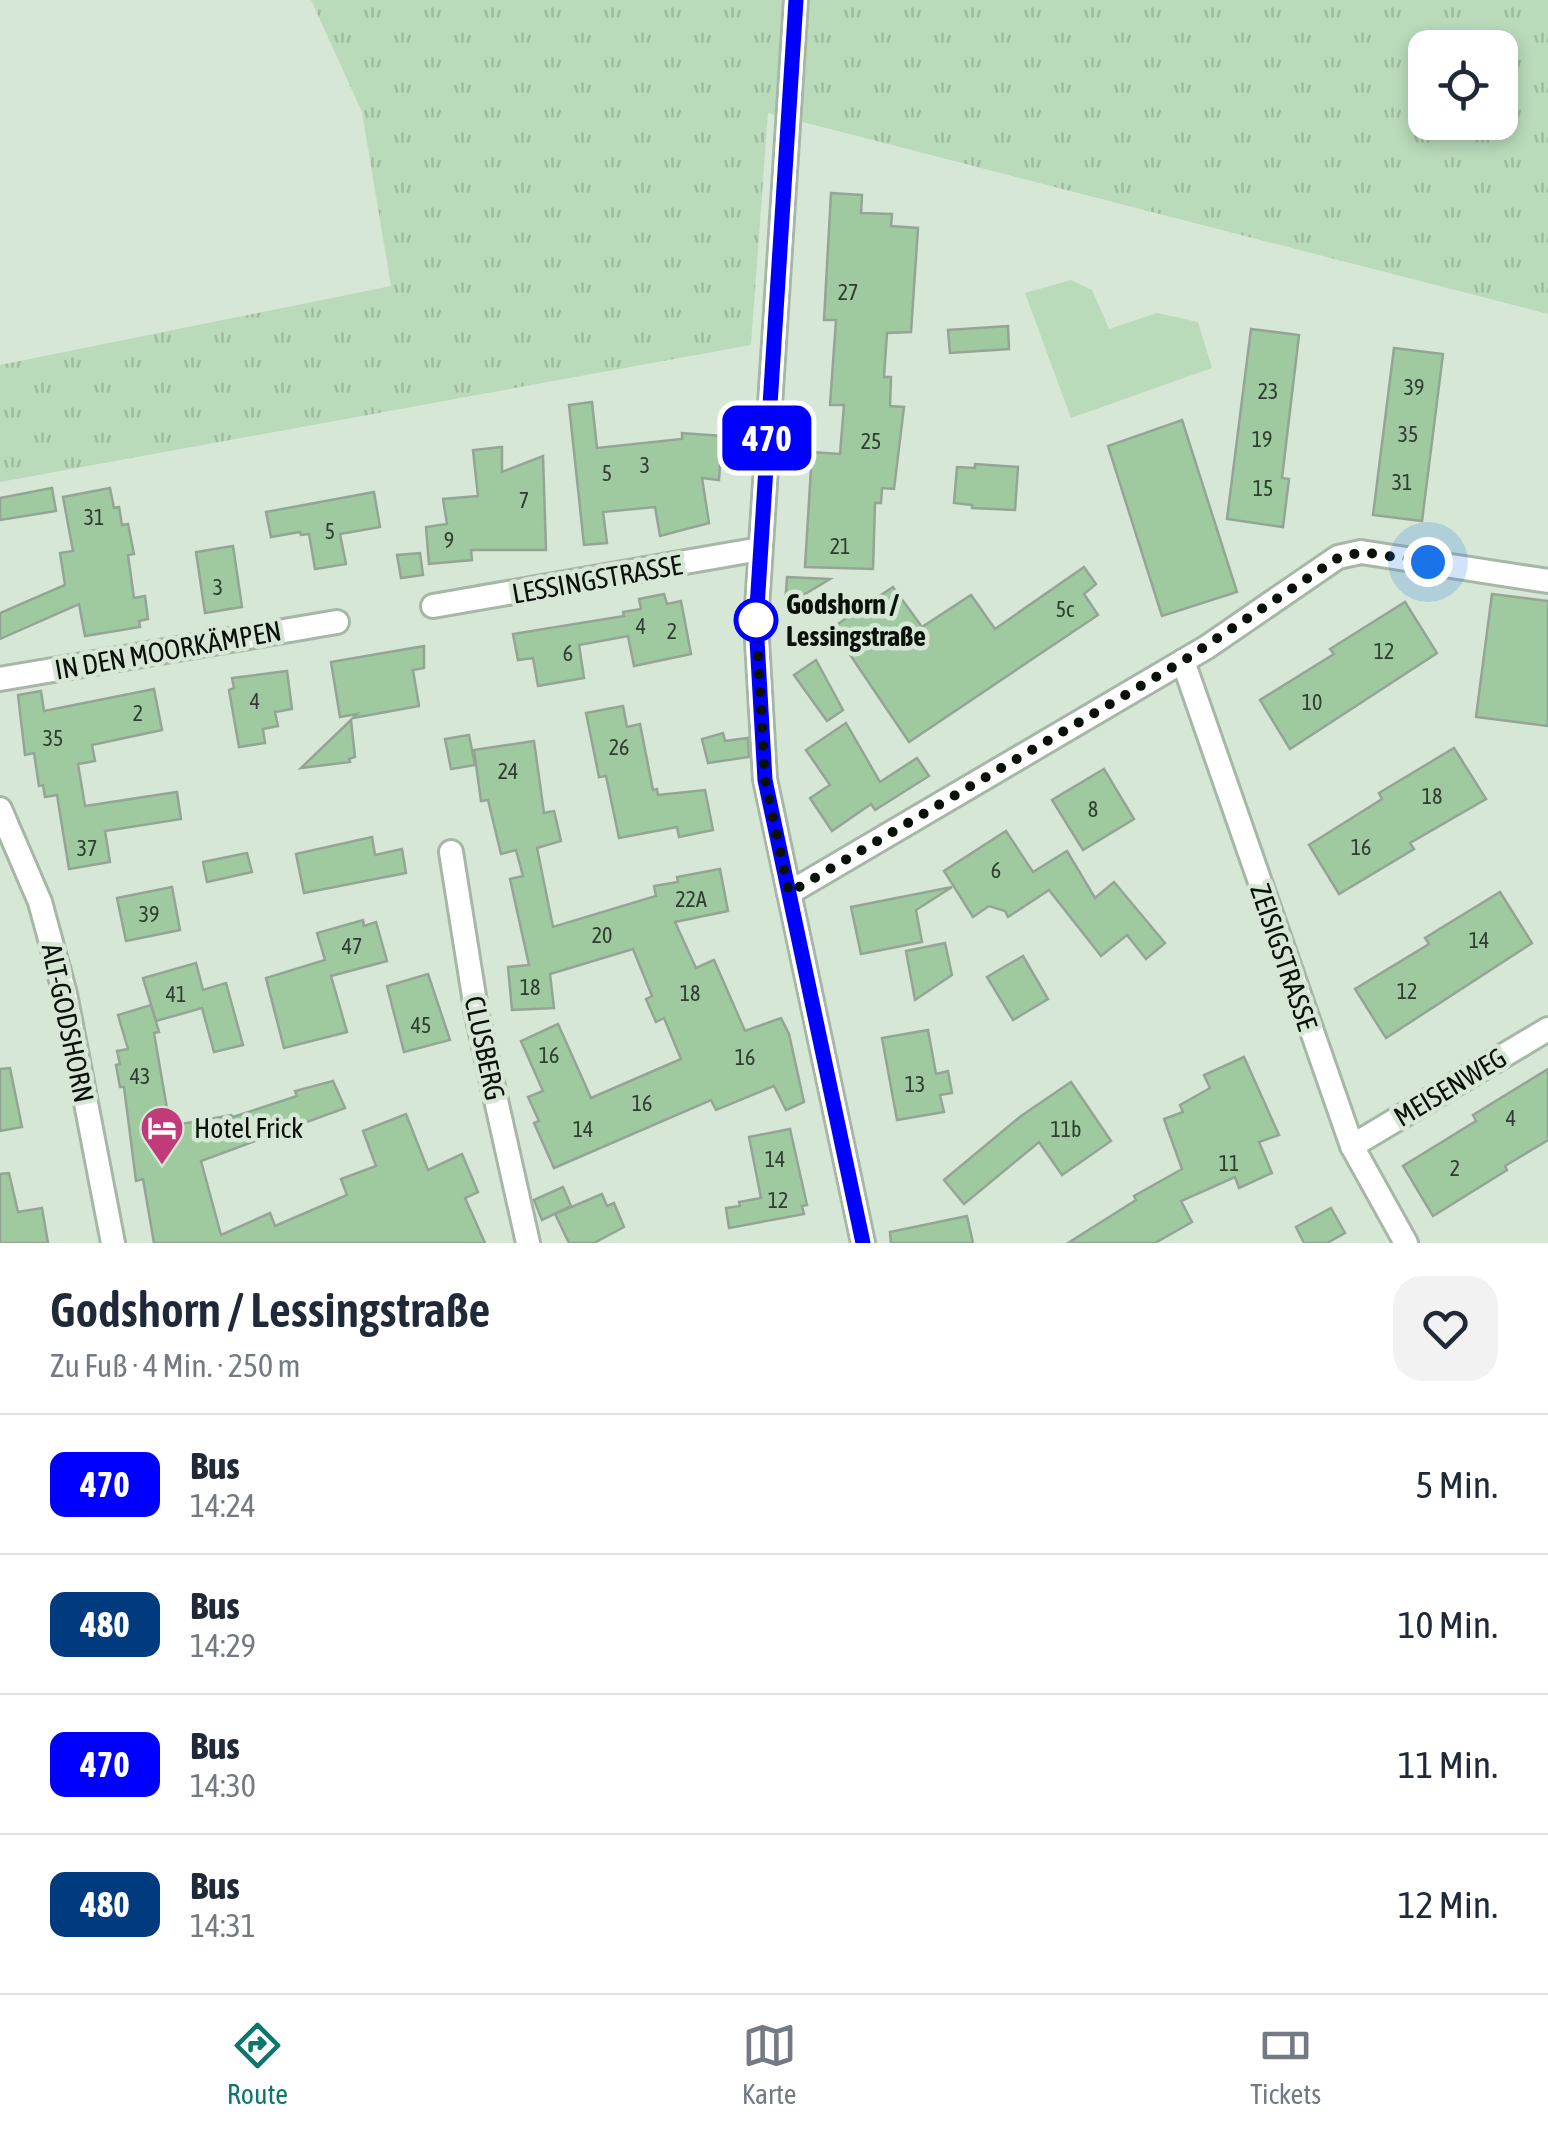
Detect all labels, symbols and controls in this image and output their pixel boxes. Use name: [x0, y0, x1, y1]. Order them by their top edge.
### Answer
map controls: [1408, 30, 1518, 140]
button: locate: [1408, 30, 1518, 140]
house number: 27: [838, 279, 858, 305]
house number: 39: [1404, 374, 1424, 400]
house number: 23: [1258, 378, 1278, 404]
line badge: 470: [710, 406, 824, 470]
text: 470: [742, 418, 792, 458]
house number: 35: [1398, 421, 1418, 447]
house number: 19: [1252, 426, 1272, 452]
house number: 25: [861, 428, 881, 454]
house number: 3: [640, 452, 650, 478]
house number: 5: [602, 460, 612, 486]
house number: 31: [1392, 469, 1412, 495]
house number: 15: [1253, 475, 1273, 501]
house number: 7: [519, 487, 529, 513]
house number: 31: [84, 504, 104, 530]
house number: 5: [325, 518, 335, 544]
house number: 9: [444, 527, 454, 553]
house number: 21: [830, 533, 850, 559]
your location: [1403, 537, 1453, 587]
street label: LESSINGSTRASSE: [510, 548, 685, 610]
house number: 3: [213, 574, 223, 600]
place label: Godshorn / Lessingstraße: [786, 588, 926, 652]
house number: 5c: [1056, 596, 1075, 622]
marker: Godshorn / Lessingstraße: [735, 599, 777, 641]
house number: 4: [636, 613, 646, 639]
street label: IN DEN MOORKÄMPEN: [52, 614, 284, 686]
house number: 2: [667, 618, 677, 644]
house number: 12: [1374, 638, 1394, 664]
house number: 6: [563, 640, 573, 666]
house number: 4: [250, 688, 260, 714]
house number: 10: [1302, 689, 1322, 715]
house number: 2: [133, 700, 143, 726]
house number: 35: [43, 725, 63, 751]
house number: 26: [609, 734, 629, 760]
house number: 24: [498, 758, 518, 784]
house number: 18: [1422, 783, 1442, 809]
house number: 8: [1088, 796, 1098, 822]
house number: 16: [1351, 834, 1371, 860]
house number: 37: [77, 835, 97, 861]
house number: 6: [991, 857, 1001, 883]
street label: ZEISIGSTRASSE: [1244, 880, 1324, 1034]
house number: 22A: [675, 886, 707, 912]
house number: 39: [139, 901, 159, 927]
house number: 20: [592, 922, 612, 948]
house number: 14: [1469, 927, 1489, 953]
house number: 47: [342, 933, 362, 959]
street label: ALT-GODSHORN: [36, 941, 100, 1105]
house number: 18: [520, 974, 540, 1000]
house number: 12: [1397, 978, 1417, 1004]
house number: 18: [680, 980, 700, 1006]
house number: 41: [166, 981, 186, 1007]
street label: CLUSBERG: [458, 993, 512, 1103]
house number: 45: [411, 1012, 431, 1038]
street label: MEISENWEG: [1388, 1041, 1512, 1133]
house number: 16: [539, 1042, 559, 1068]
house number: 16: [735, 1044, 755, 1070]
house number: 43: [130, 1063, 150, 1089]
house number: 13: [905, 1071, 925, 1097]
house number: 16: [632, 1090, 652, 1116]
hotel icon: Hotel Frick: [139, 1105, 185, 1166]
house number: 4: [1506, 1105, 1516, 1131]
place label: Hotel Frick: [194, 1112, 303, 1144]
house number: 14: [573, 1116, 593, 1142]
house number: 11b: [1050, 1116, 1082, 1142]
house number: 14: [765, 1146, 785, 1172]
house number: 11: [1219, 1150, 1239, 1176]
house number: 2: [1450, 1155, 1460, 1181]
house number: 12: [768, 1187, 788, 1213]
button: heart: [1393, 1276, 1498, 1381]
text: Godshorn / Lessingstraße: [50, 1282, 490, 1337]
text: Zu Fuß · 4 Min. · 250 m: [50, 1347, 301, 1384]
text: Bus: [190, 1444, 240, 1487]
text: 5 Min.: [1416, 1463, 1498, 1506]
text: 470: [80, 1464, 130, 1504]
text: 14:24: [190, 1487, 256, 1524]
text: Bus: [190, 1584, 240, 1627]
text: 10 Min.: [1398, 1603, 1498, 1646]
text: 480: [80, 1604, 130, 1644]
text: 14:29: [190, 1627, 256, 1664]
text: Bus: [190, 1724, 240, 1767]
text: 11 Min.: [1398, 1743, 1498, 1786]
text: 470: [80, 1744, 130, 1784]
text: 14:30: [190, 1767, 256, 1804]
text: Bus: [190, 1864, 240, 1907]
text: 12 Min.: [1398, 1883, 1498, 1926]
text: 480: [80, 1884, 130, 1924]
text: 14:31: [190, 1907, 256, 1944]
tab: Route: [227, 2018, 288, 2110]
tab: Karte: [742, 2018, 797, 2110]
tab: Tickets: [1250, 2018, 1321, 2110]

